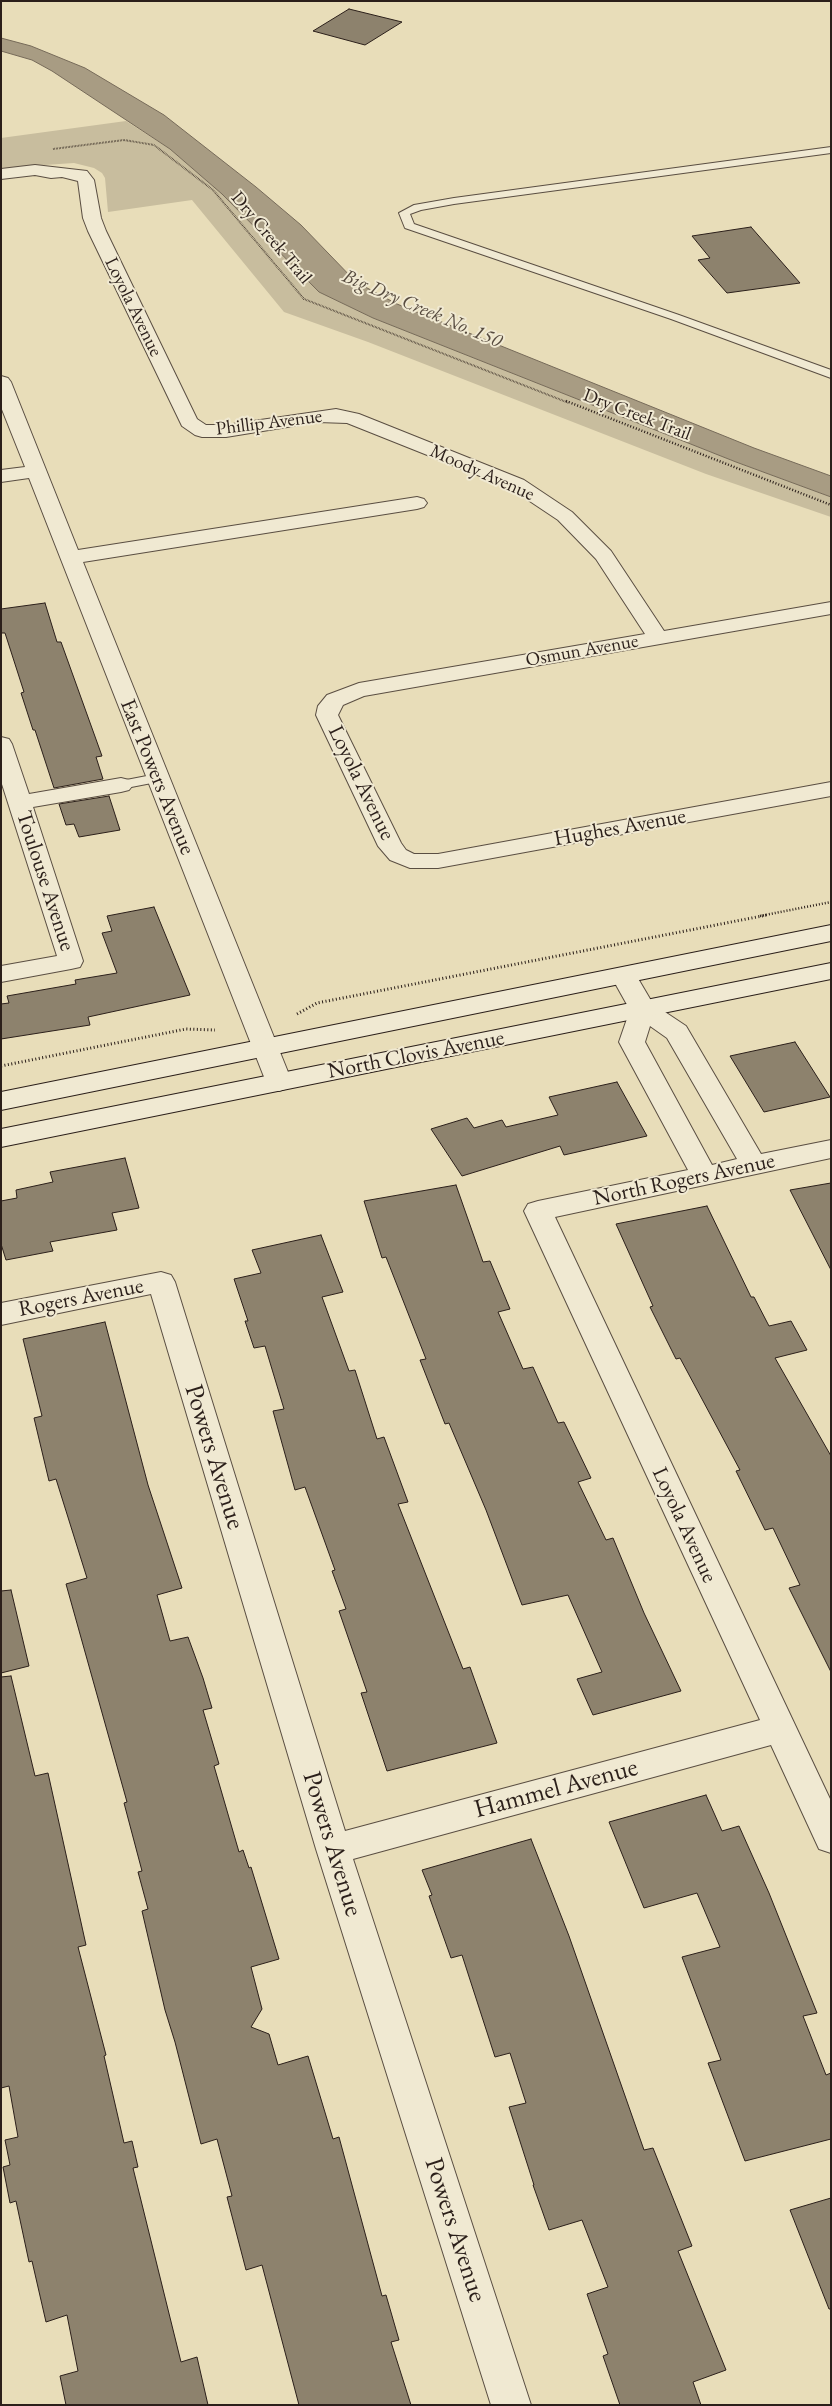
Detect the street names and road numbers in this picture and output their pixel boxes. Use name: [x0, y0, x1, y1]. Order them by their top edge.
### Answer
street label: Dry Creek Trail: [226, 187, 316, 289]
street label: Loyola Avenue: [99, 254, 167, 360]
street label: Dry Creek Trail: [580, 384, 694, 446]
street label: Phillip Avenue: [215, 405, 323, 441]
street label: Moody Avenue: [426, 440, 538, 506]
street label: Osmun Avenue: [524, 630, 640, 672]
street label: East Powers Avenue: [114, 695, 200, 859]
street label: Loyola Avenue: [322, 721, 400, 845]
street label: Hughes Avenue: [552, 803, 688, 853]
street label: Toulouse Avenue: [10, 808, 80, 954]
street label: North Clovis Avenue: [325, 1025, 507, 1085]
street label: North Rogers Avenue: [591, 1148, 777, 1212]
street label: Rogers Avenue: [16, 1273, 146, 1323]
street label: Powers Avenue: [177, 1381, 251, 1533]
street label: Loyola Avenue: [646, 1463, 722, 1587]
street label: Hammel Avenue: [471, 1752, 641, 1826]
street label: Powers Avenue: [295, 1768, 369, 1920]
street label: Powers Avenue: [417, 2154, 493, 2306]

